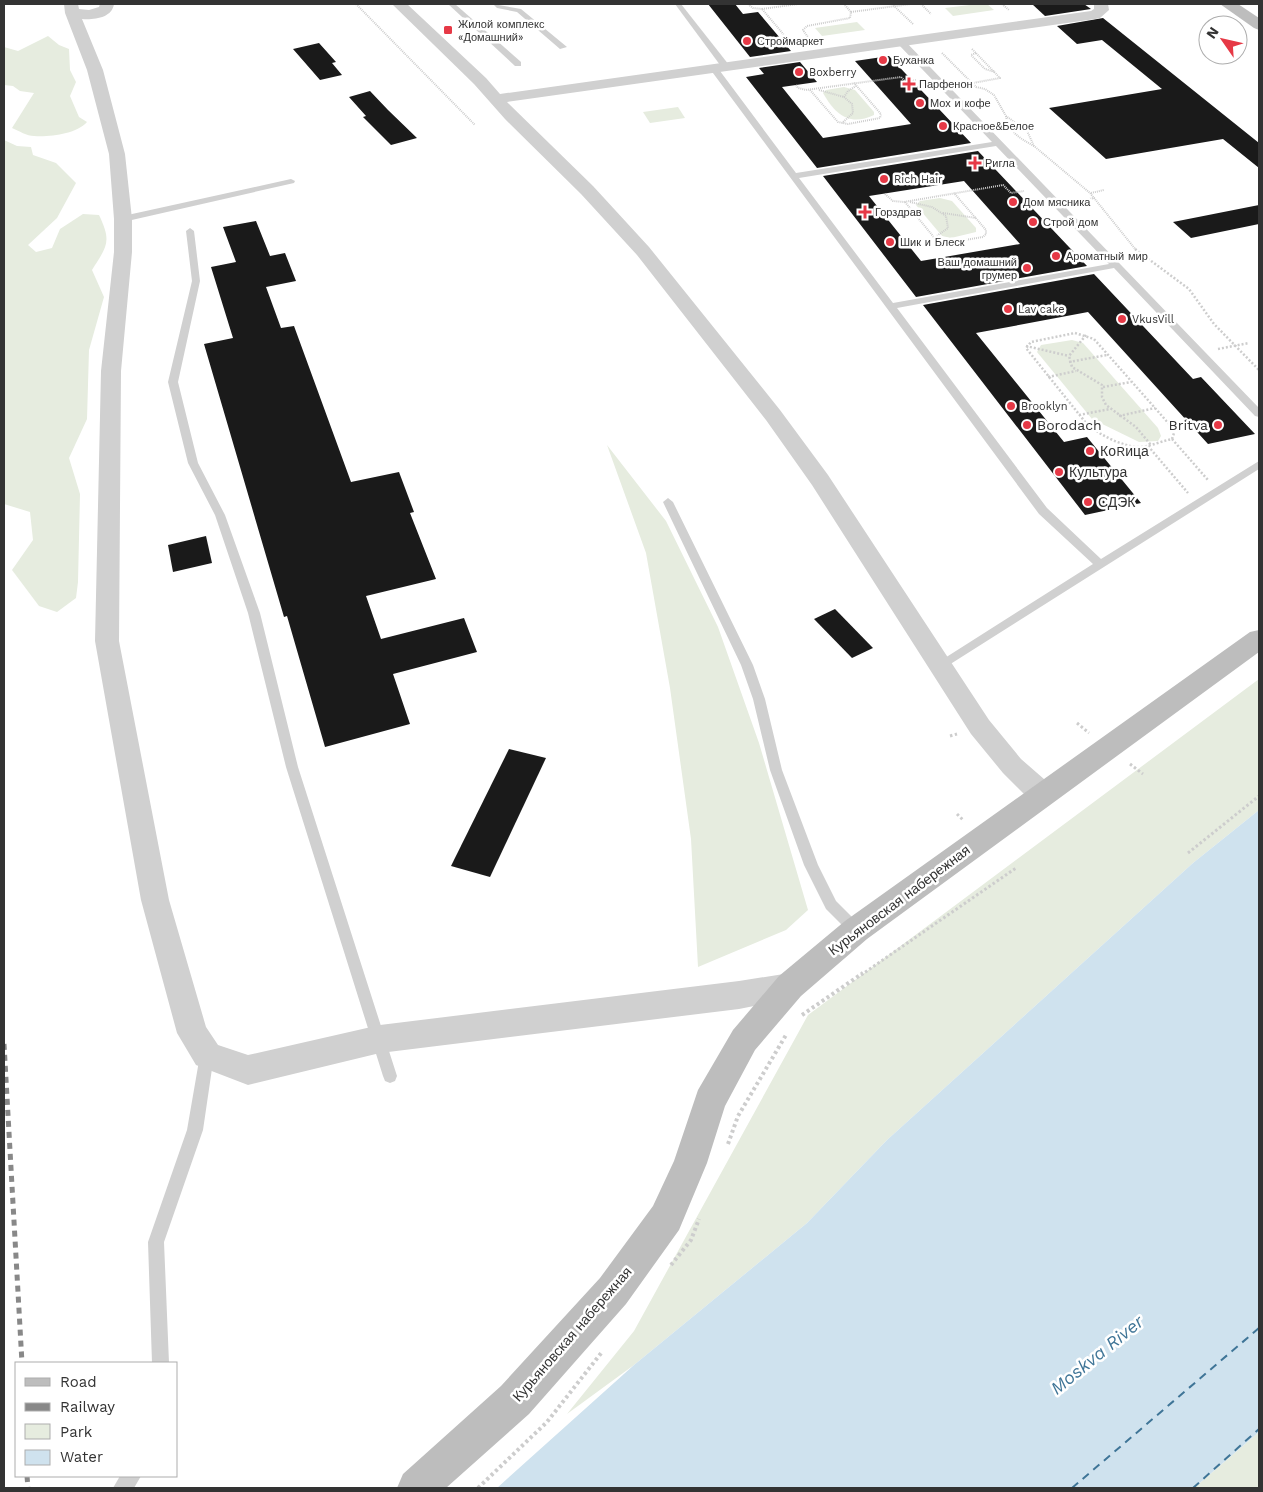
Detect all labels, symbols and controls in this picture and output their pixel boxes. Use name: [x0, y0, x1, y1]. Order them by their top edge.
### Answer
north arrow: [1198, 15, 1248, 65]
place label: Жилой комплекс «Домашний»: [458, 18, 545, 44]
marker: Жилой комплекс «Домашний»: [442, 24, 454, 36]
text: N: [1203, 24, 1222, 42]
marker: Строймаркет: [741, 35, 753, 47]
place label: Строймаркет: [757, 35, 824, 48]
marker: Буханка: [877, 54, 889, 66]
place label: Буханка: [893, 54, 935, 67]
marker: Boxberry: [793, 66, 805, 78]
place label: Boxberry: [809, 66, 857, 79]
marker: Парфенон: [903, 78, 915, 90]
place label: Парфенон: [919, 78, 973, 91]
marker: Мох и кофе: [914, 97, 926, 109]
place label: Мох и кофе: [930, 97, 991, 110]
marker: Красное&Белое: [937, 120, 949, 132]
place label: Красное&Белое: [953, 120, 1034, 133]
marker: Ригла: [969, 157, 981, 169]
place label: Ригла: [985, 157, 1016, 170]
marker: Rich Hair: [878, 173, 890, 185]
place label: Rich Hair: [894, 173, 943, 186]
marker: Дом мясника: [1007, 196, 1019, 208]
place label: Дом мясника: [1023, 196, 1091, 209]
marker: Горздрав: [859, 206, 871, 218]
place label: Горздрав: [875, 206, 922, 219]
marker: Строй дом: [1027, 216, 1039, 228]
place label: Строй дом: [1043, 216, 1098, 229]
marker: Шик и Блеск: [884, 236, 896, 248]
place label: Шик и Блеск: [900, 236, 965, 249]
marker: Ароматный мир: [1050, 250, 1062, 262]
place label: Ароматный мир: [1066, 250, 1148, 263]
place label: Ваш домашний грумер: [938, 256, 1017, 282]
marker: Ваш домашний грумер: [1021, 262, 1033, 274]
marker: Lav cake: [1002, 303, 1014, 315]
place label: Lav cake: [1018, 303, 1065, 316]
marker: VkusVill: [1116, 313, 1128, 325]
place label: VkusVill: [1132, 313, 1175, 326]
marker: Brooklyn: [1005, 400, 1017, 412]
place label: Brooklyn: [1021, 400, 1068, 413]
place label: Borodach: [1037, 417, 1102, 433]
place label: Britva: [1169, 417, 1208, 433]
marker: Borodach: [1021, 419, 1033, 431]
marker: Britva: [1212, 419, 1224, 431]
place label: КоRица: [1100, 443, 1149, 459]
marker: КоRица: [1084, 445, 1096, 457]
place label: Культура: [1069, 464, 1127, 480]
marker: Культура: [1053, 466, 1065, 478]
place label: СДЭК: [1098, 494, 1136, 510]
marker: СДЭК: [1082, 496, 1094, 508]
street label: Курьяновская набережная: [825, 842, 973, 958]
street label: Курьяновская набережная: [509, 1263, 635, 1405]
water label: Moskva River: [1046, 1310, 1148, 1399]
legend: [15, 1362, 178, 1477]
text: Road: [60, 1373, 97, 1391]
text: Railway: [60, 1398, 115, 1416]
text: Park: [60, 1423, 93, 1441]
text: Water: [60, 1448, 103, 1466]

